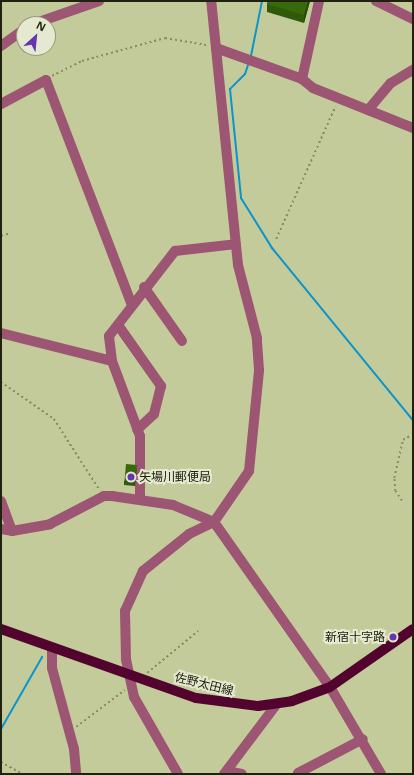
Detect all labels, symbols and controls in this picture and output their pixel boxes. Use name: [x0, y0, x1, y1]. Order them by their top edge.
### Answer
north arrow: [16, 16, 56, 56]
text: N: [34, 17, 49, 34]
place label: 矢場川郵便局: [139, 470, 211, 484]
marker: 矢場川郵便局: [126, 472, 136, 482]
place label: 新宿十字路: [325, 630, 385, 644]
marker: 新宿十字路: [388, 632, 398, 642]
street label: 佐野太田線: [173, 670, 235, 698]

